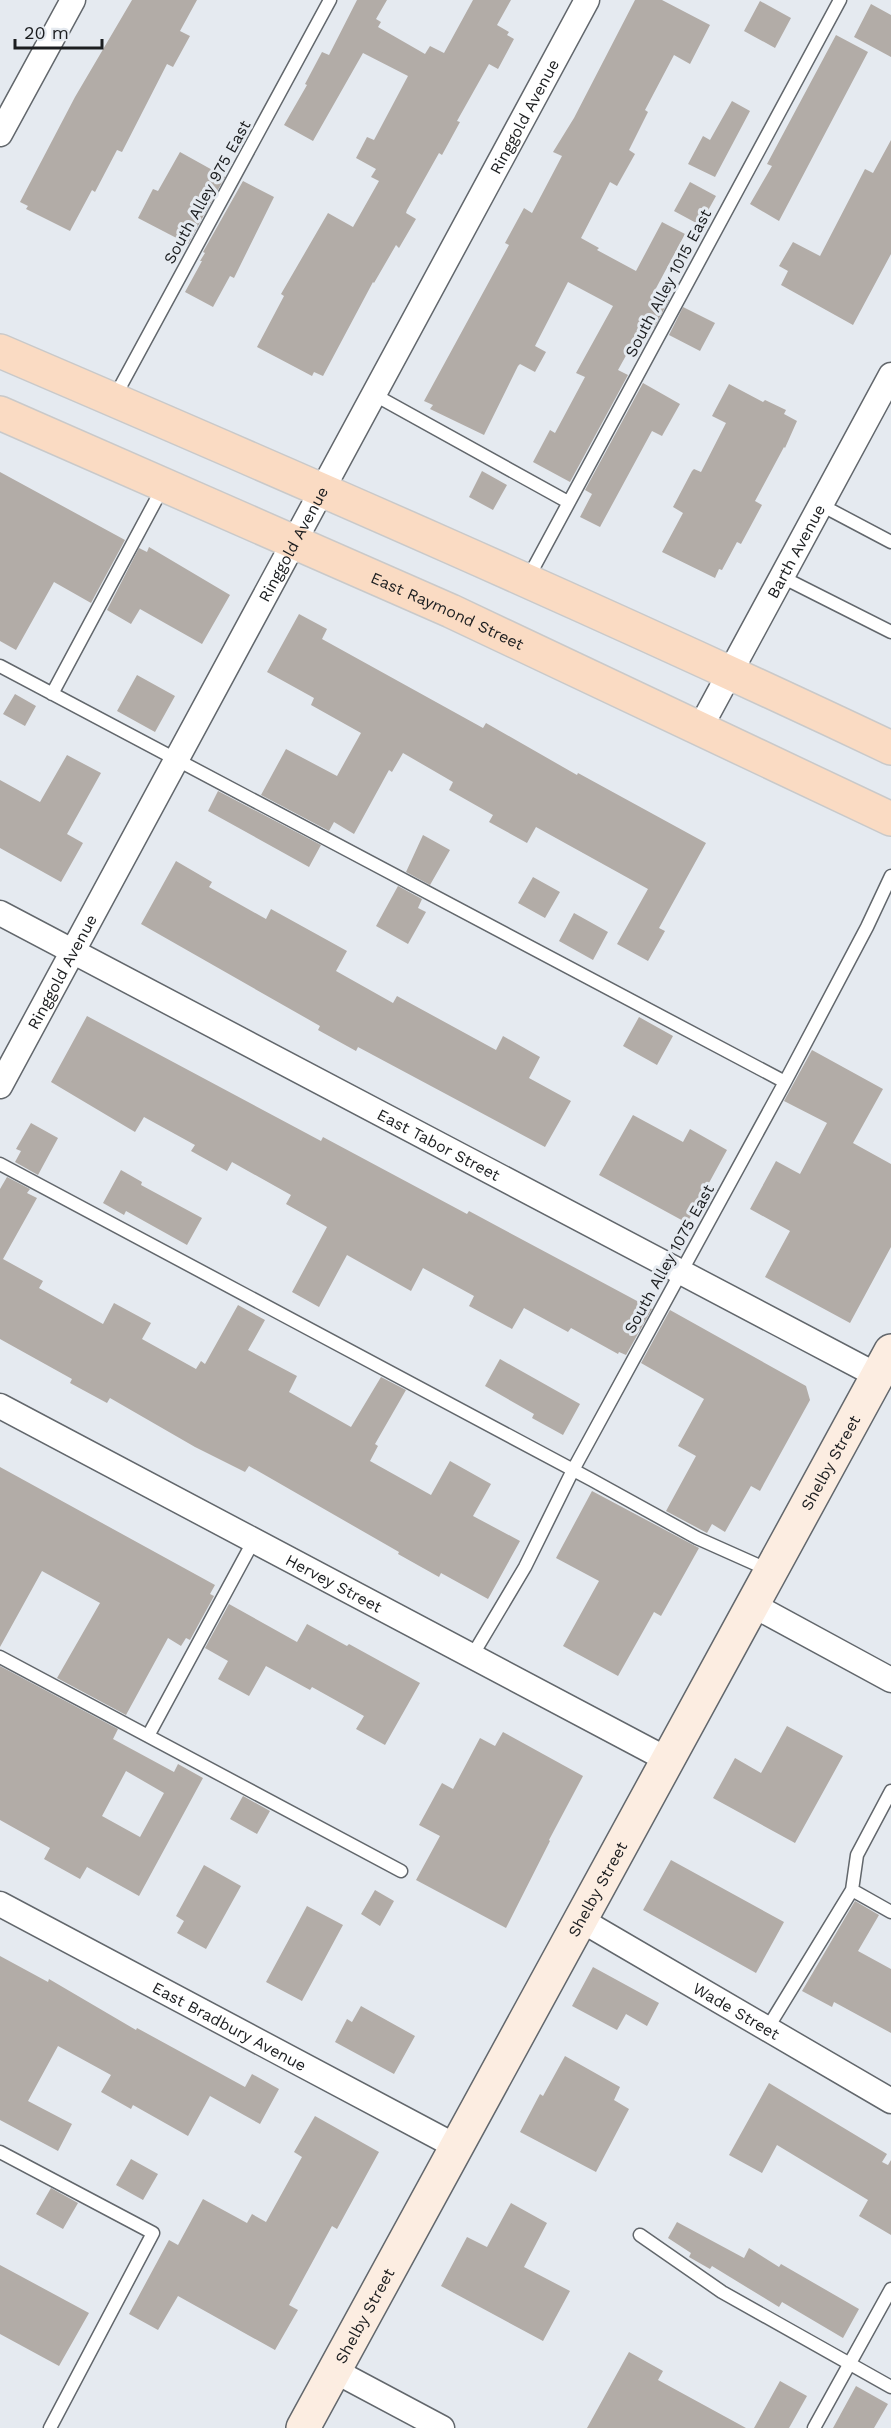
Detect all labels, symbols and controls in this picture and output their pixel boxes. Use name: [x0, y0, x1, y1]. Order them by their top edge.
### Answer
scale bar: [15, 12, 102, 50]
text: 20 m: [24, 22, 69, 43]
street label: Ringgold Avenue: [485, 56, 563, 177]
street label: South Alley 975 East: [160, 117, 255, 267]
street label: South Alley 1015 East: [621, 205, 715, 360]
street label: Ringgold Avenue: [254, 483, 332, 605]
street label: Barth Avenue: [763, 501, 829, 601]
street label: East Raymond Street: [368, 568, 527, 654]
street label: Ringgold Avenue: [23, 911, 101, 1032]
street label: East Tabor Street: [374, 1104, 504, 1185]
street label: South Alley 1075 East: [620, 1181, 718, 1337]
street label: Shelby Street: [796, 1411, 864, 1513]
street label: Hervey Street: [283, 1550, 386, 1616]
street label: Shelby Street: [564, 1838, 631, 1940]
street label: East Bradbury Avenue: [149, 1977, 310, 2075]
street label: Wade Street: [690, 1978, 783, 2044]
street label: Shelby Street: [331, 2264, 398, 2367]

